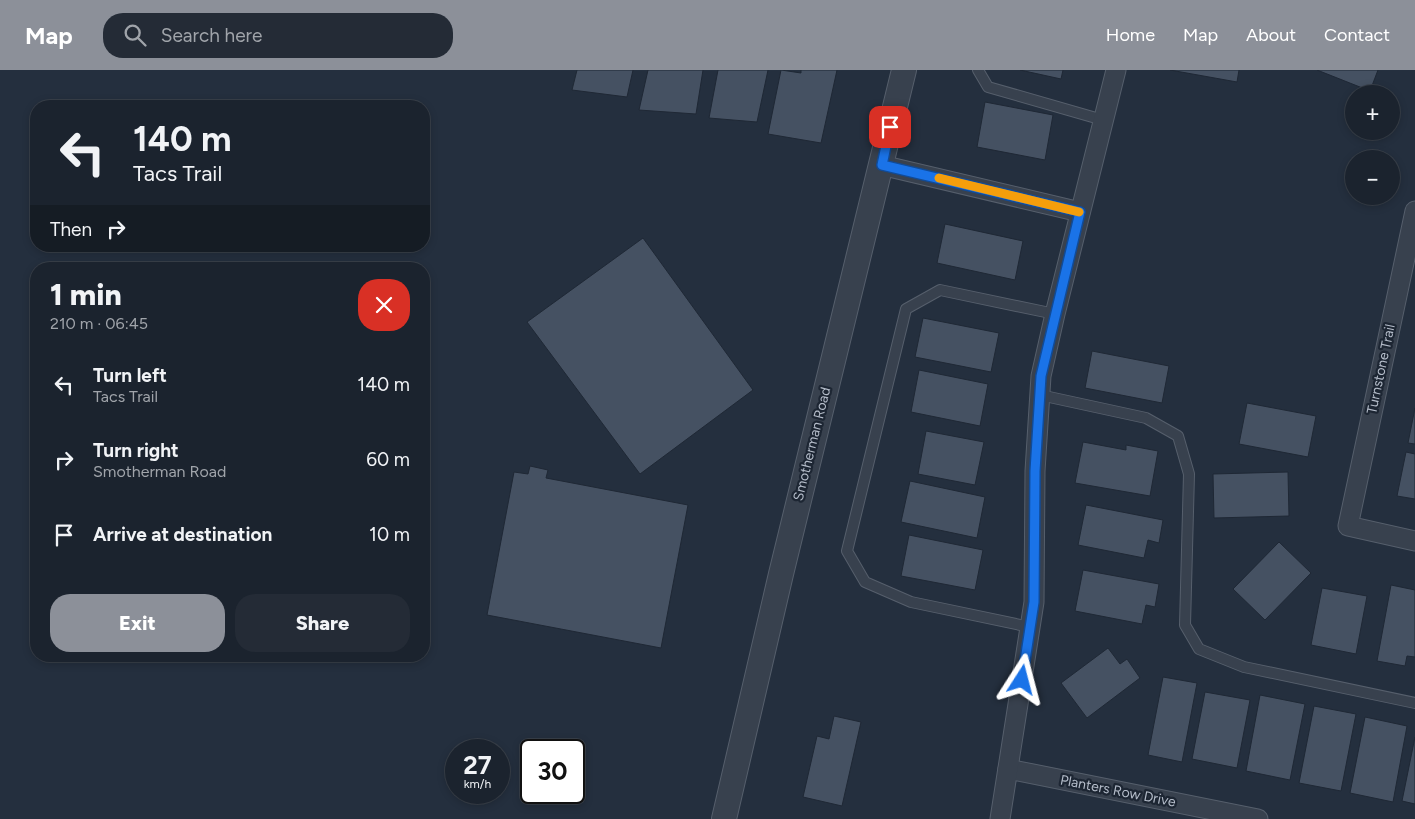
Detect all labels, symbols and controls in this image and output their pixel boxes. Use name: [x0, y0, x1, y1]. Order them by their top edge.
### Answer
search box: [103, 13, 453, 58]
text: Map: [25, 21, 73, 50]
icon: search: [121, 21, 149, 49]
text: Search here: [161, 24, 262, 47]
text: Home: [1106, 24, 1155, 46]
text: Map: [1183, 24, 1218, 46]
text: About: [1246, 24, 1296, 46]
text: Contact: [1324, 24, 1390, 46]
map controls: [1345, 85, 1400, 205]
button: +: [1345, 85, 1400, 140]
pin: [869, 106, 911, 148]
icon: arrive: [876, 113, 904, 141]
text: 140 m: [133, 118, 231, 160]
icon: left: [50, 120, 115, 185]
button: −: [1345, 150, 1400, 205]
text: Tacs Trail: [133, 160, 222, 187]
icon: right: [102, 215, 130, 243]
text: Then: [50, 218, 92, 241]
text: 1 min: [50, 276, 122, 313]
button: close: [358, 279, 410, 331]
text: 210 m · 06:45: [50, 314, 148, 333]
street label: Turnstone Trail: [1363, 322, 1399, 416]
text: Turn left: [93, 364, 167, 387]
icon: left: [50, 371, 78, 399]
text: 140 m: [357, 373, 410, 396]
street label: Smotherman Road: [790, 385, 834, 503]
text: Tacs Trail: [93, 387, 158, 406]
text: Turn right: [93, 439, 179, 462]
icon: right: [50, 446, 78, 474]
text: 60 m: [366, 448, 410, 471]
text: Smotherman Road: [93, 462, 226, 481]
icon: arrive: [50, 521, 78, 549]
text: Arrive at destination: [93, 523, 272, 546]
text: 10 m: [369, 523, 410, 546]
button: Exit: [50, 594, 225, 652]
button: Share: [235, 594, 410, 652]
position arrow: [995, 653, 1047, 705]
speed limit sign: 30: [520, 739, 585, 804]
text: 27: [463, 750, 492, 780]
street label: Planters Row Drive: [1059, 771, 1178, 811]
text: km/h: [464, 777, 491, 791]

